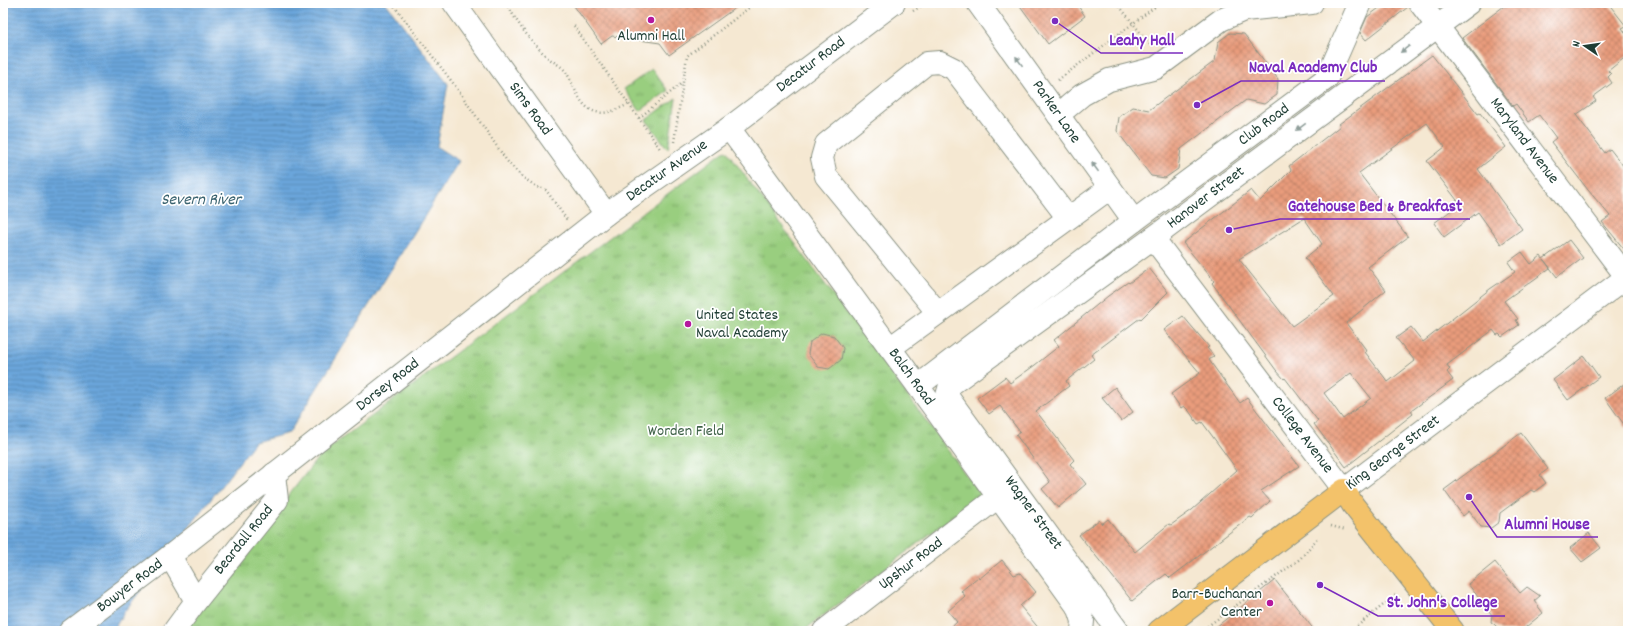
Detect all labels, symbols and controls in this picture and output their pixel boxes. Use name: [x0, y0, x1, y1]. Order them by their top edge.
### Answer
marker: Alumni Hall: [646, 15, 656, 25]
callout: Leahy Hall: [1101, 24, 1183, 53]
place label: Alumni Hall: [617, 25, 685, 48]
north arrow: [1565, 26, 1605, 66]
text: Leahy Hall: [1109, 30, 1176, 54]
street label: Decatur Road: [772, 31, 850, 99]
text: N: [1569, 39, 1586, 49]
one-way arrow: [1400, 45, 1411, 53]
callout: Naval Academy Club: [1241, 52, 1385, 81]
one-way arrow: [1016, 56, 1024, 66]
text: Naval Academy Club: [1249, 57, 1378, 81]
street label: Parker Lane: [1026, 76, 1086, 148]
street label: Sims Road: [503, 77, 557, 141]
street label: Maryland Avenue: [1484, 93, 1564, 189]
street label: Club Road: [1233, 98, 1295, 152]
one-way arrow: [1296, 123, 1306, 131]
street label: Decatur Avenue: [621, 134, 713, 208]
one-way arrow: [1091, 161, 1099, 172]
street label: Hanover Street: [1162, 161, 1250, 235]
water label: Severn River: [161, 189, 243, 213]
callout: Gatehouse Bed & Breakfast: [1280, 190, 1470, 219]
text: Gatehouse Bed & Breakfast: [1288, 196, 1463, 220]
place label: United States Naval Academy: [696, 304, 788, 345]
marker: United States Naval Academy: [683, 319, 693, 329]
street label: Balch Road: [882, 343, 940, 411]
street label: Dorsey Road: [351, 353, 425, 417]
street label: College Avenue: [1265, 392, 1339, 478]
street label: King George Street: [1341, 410, 1445, 496]
park label: Worden Field: [648, 420, 724, 443]
street label: Wagner Street: [998, 471, 1068, 555]
street label: Beardall Road: [209, 500, 279, 580]
callout: Alumni House: [1497, 508, 1598, 537]
text: Alumni House: [1504, 514, 1590, 538]
street label: Upshur Road: [874, 532, 948, 596]
street label: Bowyer Road: [92, 553, 168, 619]
place label: Barr-Buchanan Center: [1172, 583, 1262, 624]
callout: St. John's College: [1378, 587, 1505, 616]
text: St. John's College: [1387, 592, 1498, 616]
marker: Barr-Buchanan Center: [1265, 598, 1275, 608]

